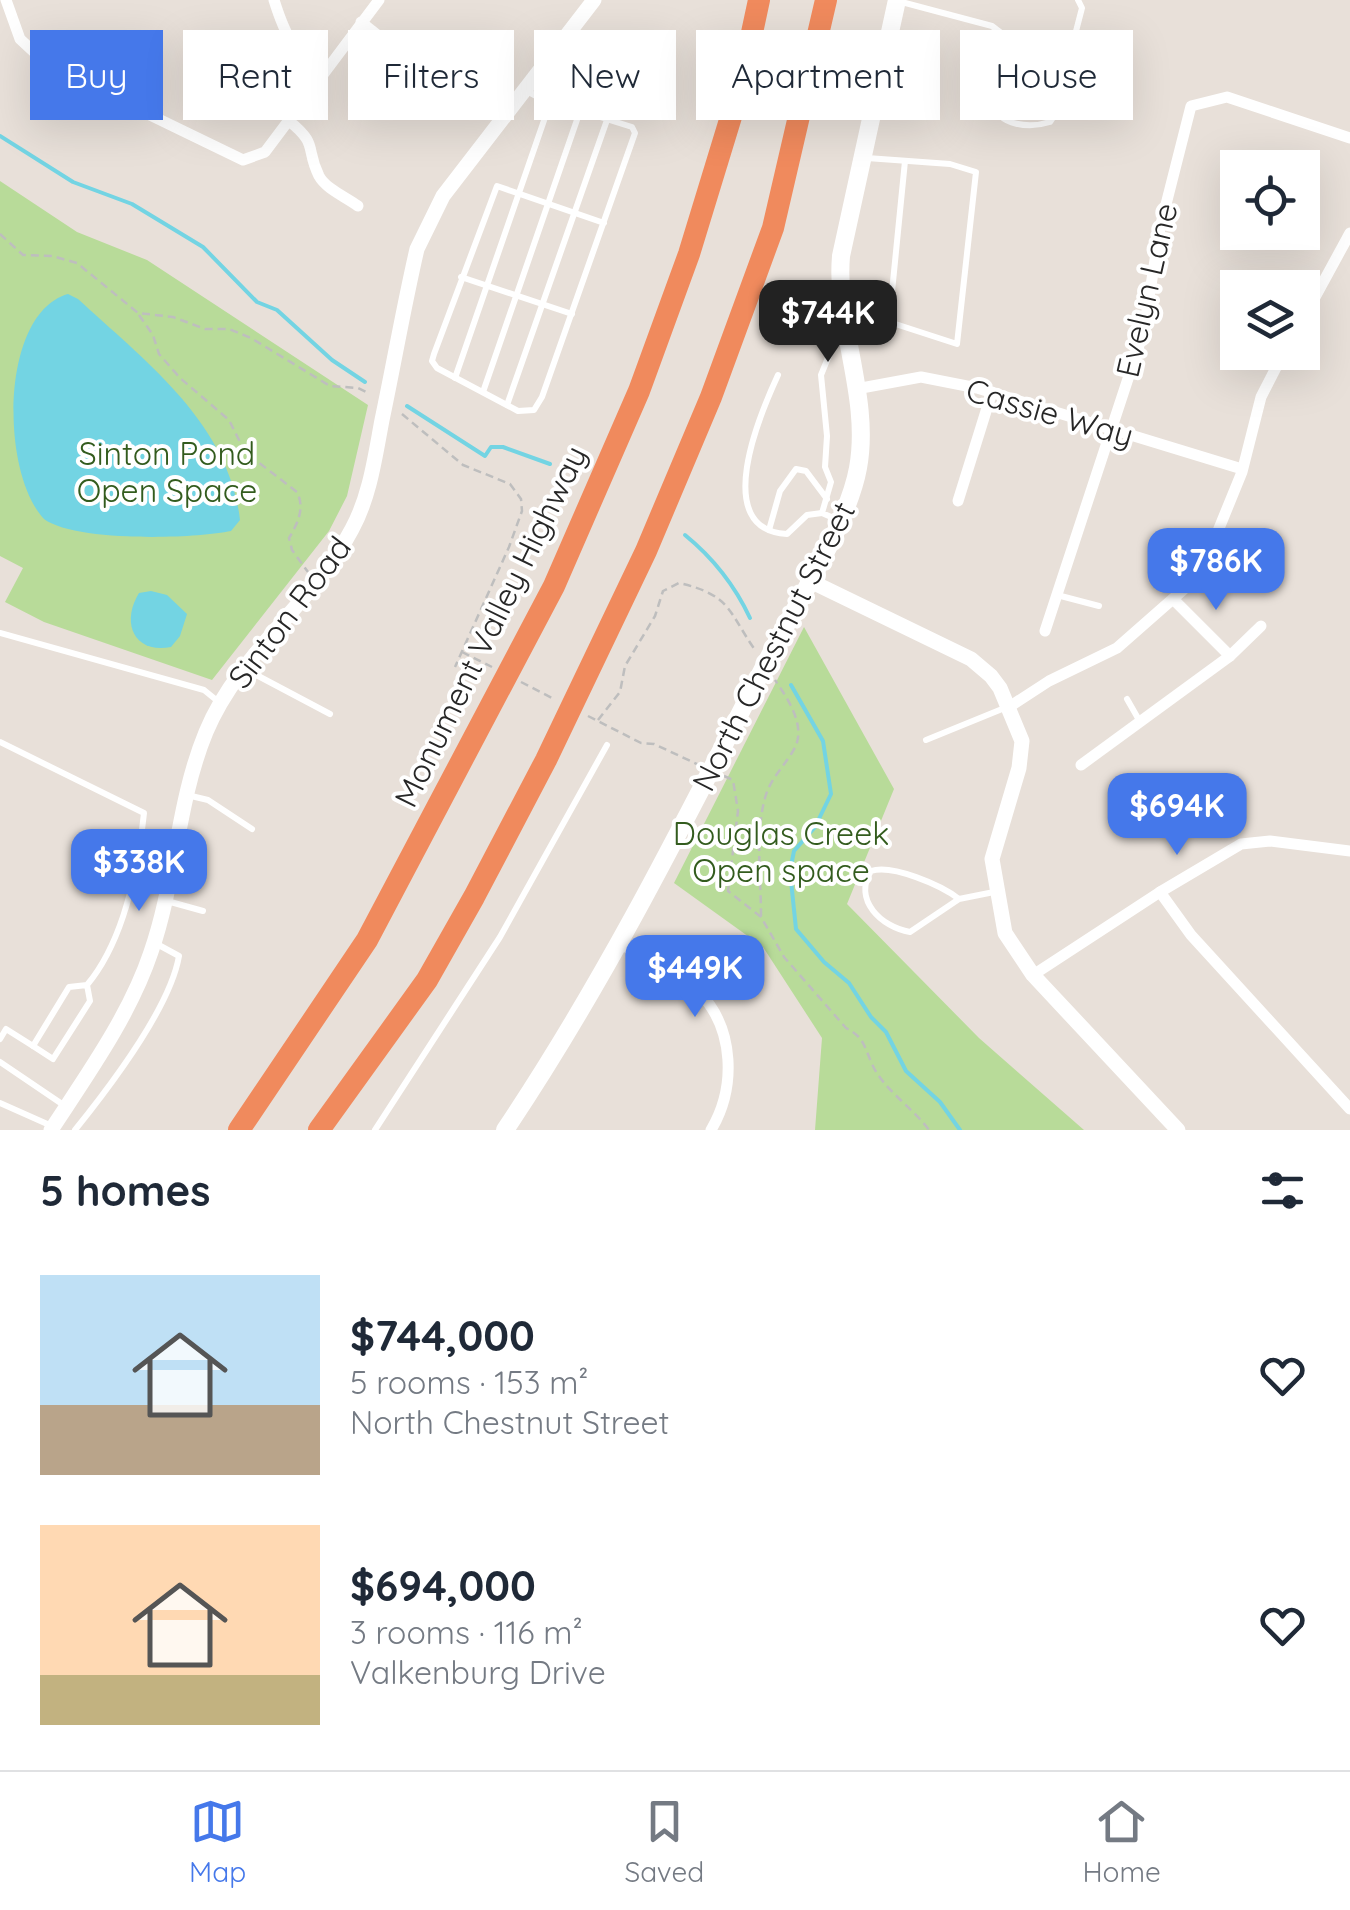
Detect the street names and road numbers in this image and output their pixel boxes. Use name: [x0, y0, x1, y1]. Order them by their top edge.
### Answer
street label: Evelyn Lane: [1107, 199, 1185, 381]
street label: Cassie Way: [962, 369, 1138, 455]
street label: Monument Valley Highway: [385, 439, 595, 813]
street label: North Chestnut Street: [683, 495, 863, 797]
street label: Sinton Road: [219, 528, 359, 696]

